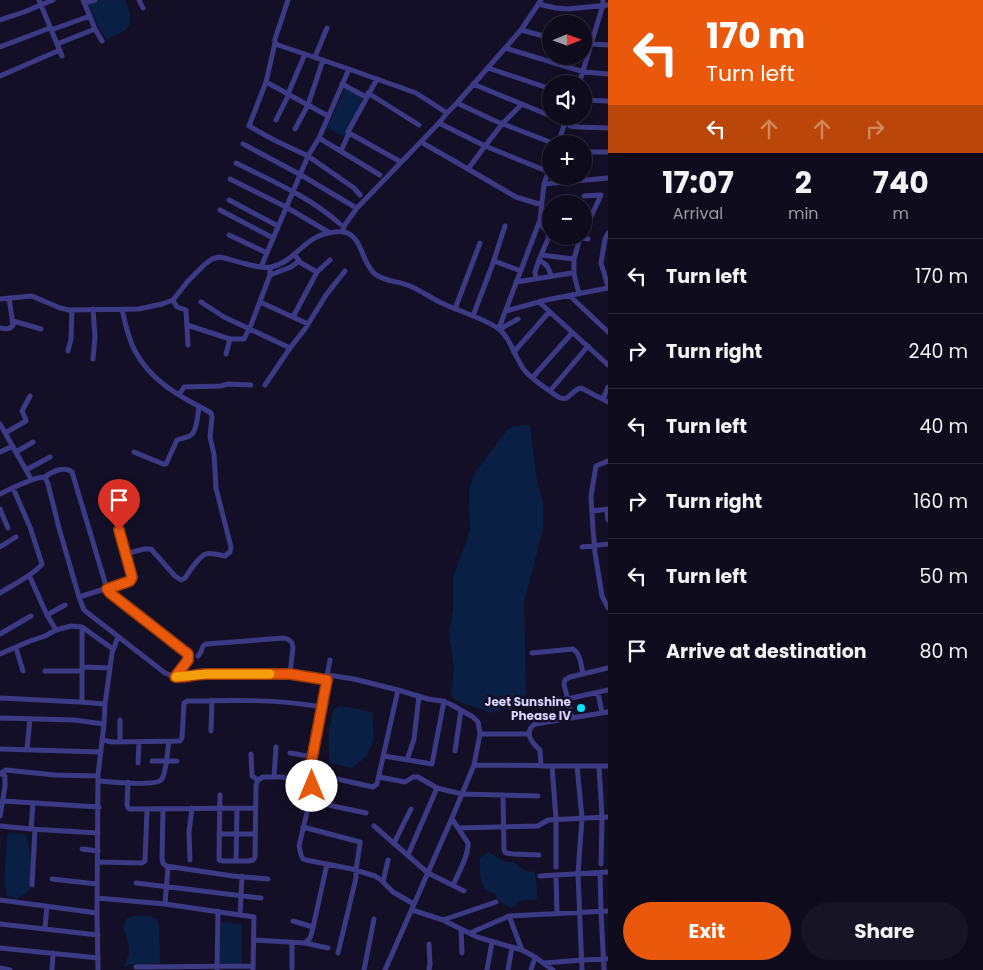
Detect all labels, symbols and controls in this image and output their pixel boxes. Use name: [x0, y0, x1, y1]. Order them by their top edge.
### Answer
text: 170 m: [706, 11, 805, 60]
north arrow: [542, 15, 592, 65]
map controls: [542, 15, 592, 245]
icon: left: [623, 20, 688, 85]
text: Turn left: [706, 58, 794, 89]
button: sound: [542, 75, 592, 125]
icon: left: [702, 115, 730, 143]
icon: ahead: [755, 115, 783, 143]
icon: ahead: [808, 115, 836, 143]
icon: right: [861, 115, 889, 143]
button: +: [542, 135, 592, 185]
text: 17:07: [662, 161, 734, 204]
text: 2: [795, 161, 812, 204]
text: 740: [873, 161, 929, 204]
button: −: [542, 195, 592, 245]
text: Arrival: [673, 202, 723, 225]
text: min: [788, 202, 819, 225]
text: m: [893, 202, 909, 225]
icon: left: [623, 262, 651, 290]
text: Turn left: [666, 263, 747, 290]
text: 170 m: [915, 263, 968, 290]
icon: right: [623, 337, 651, 365]
text: Turn right: [666, 338, 762, 365]
text: 240 m: [909, 338, 968, 365]
icon: left: [623, 412, 651, 440]
text: Turn left: [666, 413, 747, 440]
text: 40 m: [919, 413, 968, 440]
pin: [98, 479, 140, 530]
icon: arrive: [105, 486, 133, 514]
icon: right: [623, 487, 651, 515]
text: Turn right: [666, 488, 762, 515]
text: 160 m: [913, 488, 968, 515]
icon: left: [623, 562, 651, 590]
text: Turn left: [666, 563, 747, 590]
text: 50 m: [919, 563, 968, 590]
icon: arrive: [623, 637, 651, 665]
text: Arrive at destination: [666, 638, 867, 665]
text: 80 m: [919, 638, 968, 665]
place label: Jeet Sunshine Phease IV: [485, 693, 572, 724]
marker: Jeet Sunshine Phease IV: [575, 702, 587, 714]
position arrow: [285, 759, 337, 811]
button: Exit: [623, 902, 791, 960]
button: Share: [801, 902, 968, 960]

